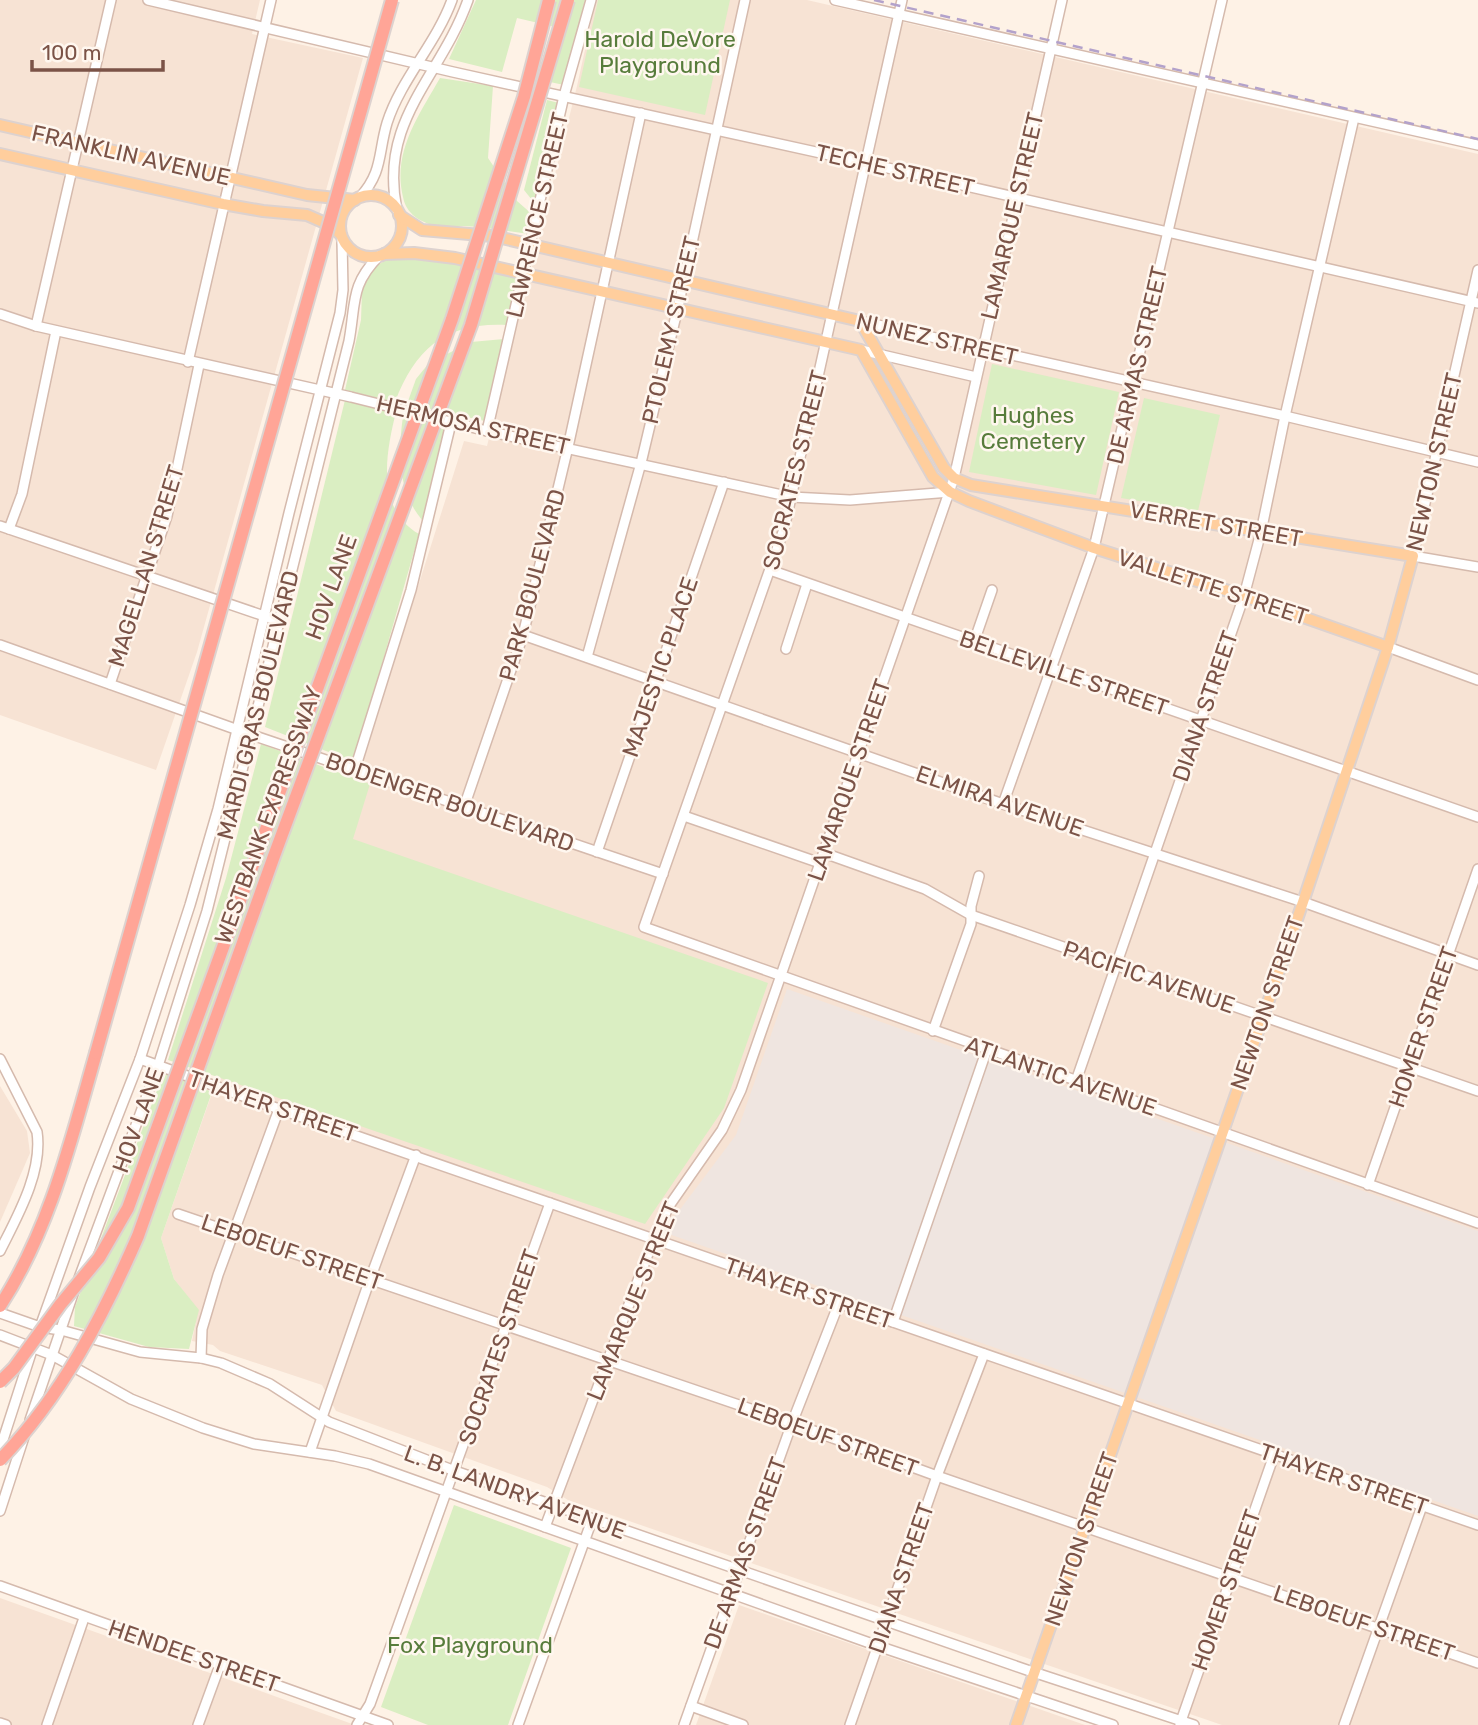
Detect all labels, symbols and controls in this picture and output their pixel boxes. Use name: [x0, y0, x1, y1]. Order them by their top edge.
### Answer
park label: Harold DeVore Playground: [584, 25, 736, 79]
scale bar: [32, 28, 163, 72]
text: 100 m: [42, 40, 101, 65]
street label: LAWRENCE STREET: [500, 110, 574, 320]
street label: LAMARQUE STREET: [975, 110, 1049, 322]
street label: FRANKLIN AVENUE: [29, 118, 233, 192]
street label: TECHE STREET: [813, 138, 977, 202]
street label: PTOLEMY STREET: [636, 233, 706, 427]
street label: DE ARMAS STREET: [1101, 263, 1173, 467]
street label: NUNEZ STREET: [853, 307, 1021, 371]
street label: SOCRATES STREET: [757, 367, 833, 573]
street label: NEWTON STREET: [1400, 370, 1468, 554]
street label: HERMOSA STREET: [374, 389, 572, 461]
park label: Hughes Cemetery: [981, 401, 1086, 455]
street label: MAGELLAN STREET: [102, 462, 190, 670]
street label: PARK BOULEVARD: [493, 486, 571, 684]
street label: VERRET STREET: [1127, 495, 1305, 553]
street label: HOV LANE: [299, 531, 363, 643]
street label: VALLETTE STREET: [1114, 543, 1312, 631]
street label: MARDI GRAS BOULEVARD: [211, 568, 305, 842]
street label: MAJESTIC PLACE: [616, 573, 704, 761]
street label: BELLEVILLE STREET: [956, 624, 1172, 722]
street label: DIANA STREET: [1166, 627, 1244, 785]
street label: LAMARQUE STREET: [801, 675, 897, 885]
street label: WESTBANK EXPRESSWAY: [208, 682, 328, 948]
street label: BODENGER BOULEVARD: [322, 746, 578, 858]
street label: ELMIRA AVENUE: [912, 759, 1088, 843]
street label: NEWTON STREET: [1224, 912, 1310, 1094]
street label: PACIFIC AVENUE: [1059, 934, 1239, 1020]
street label: HOMER STREET: [1382, 943, 1464, 1111]
street label: ATLANTIC AVENUE: [962, 1030, 1160, 1122]
street label: HOV LANE: [106, 1064, 170, 1176]
street label: THAYER STREET: [185, 1064, 361, 1148]
street label: LAMARQUE STREET: [580, 1197, 686, 1405]
street label: LEBOEUF STREET: [197, 1208, 387, 1296]
street label: SOCRATES STREET: [452, 1246, 546, 1448]
street label: THAYER STREET: [721, 1251, 897, 1335]
street label: LEBOEUF STREET: [734, 1391, 922, 1483]
street label: THAYER STREET: [1256, 1437, 1432, 1521]
street label: L. B. LANDRY AVENUE: [400, 1439, 630, 1545]
street label: NEWTON STREET: [1038, 1448, 1124, 1630]
street label: DE ARMAS STREET: [697, 1453, 793, 1653]
street label: DIANA STREET: [862, 1499, 940, 1657]
street label: HOMER STREET: [1185, 1506, 1267, 1674]
street label: LEBOEUF STREET: [1269, 1579, 1459, 1667]
street label: HENDEE STREET: [105, 1614, 283, 1698]
park label: Fox Playground: [387, 1631, 553, 1659]

